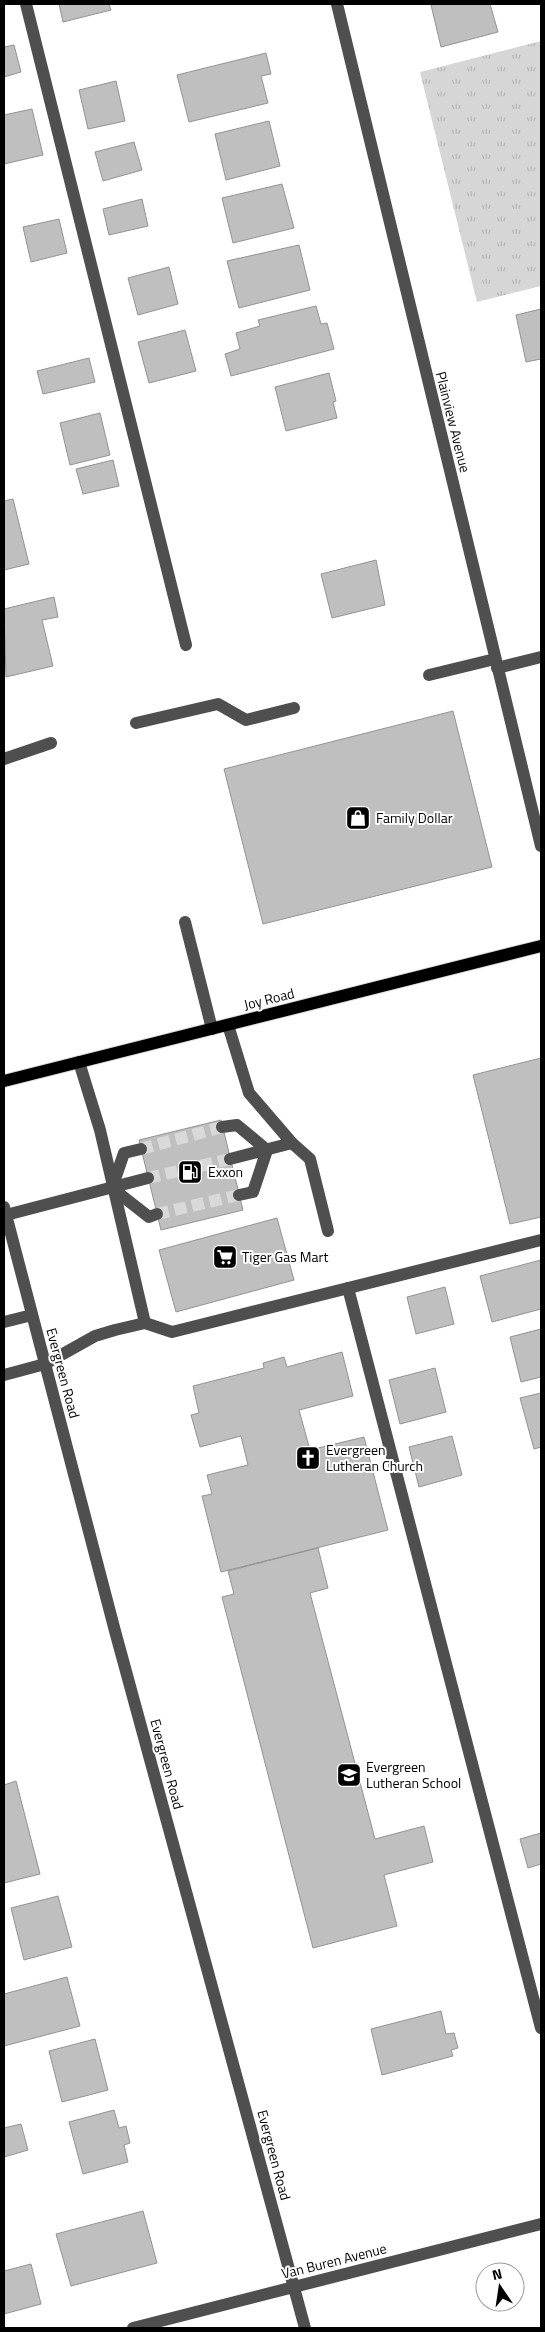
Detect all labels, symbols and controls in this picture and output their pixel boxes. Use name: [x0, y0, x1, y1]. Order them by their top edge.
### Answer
street label: Plainview Avenue: [431, 369, 476, 475]
shop icon: Family Dollar: [345, 805, 371, 831]
place label: Family Dollar: [376, 807, 453, 828]
street label: Joy Road: [241, 982, 296, 1015]
fuel station icon: Exxon: [177, 1159, 203, 1185]
place label: Exxon: [208, 1161, 243, 1182]
supermarket icon: Tiger Gas Mart: [212, 1244, 238, 1270]
place label: Tiger Gas Mart: [242, 1246, 328, 1267]
street label: Evergreen Road: [41, 1325, 86, 1420]
place label: Evergreen Lutheran Church: [326, 1439, 423, 1476]
church icon: Evergreen Lutheran Church: [295, 1445, 321, 1471]
street label: Evergreen Road: [145, 1716, 190, 1811]
place label: Evergreen Lutheran School: [366, 1756, 461, 1793]
school or university icon: Evergreen Lutheran School: [336, 1762, 362, 1788]
street label: Evergreen Road: [252, 2107, 297, 2202]
street label: Van Buren Avenue: [279, 2237, 389, 2284]
north arrow: [475, 2262, 525, 2312]
text: N: [490, 2263, 504, 2285]

